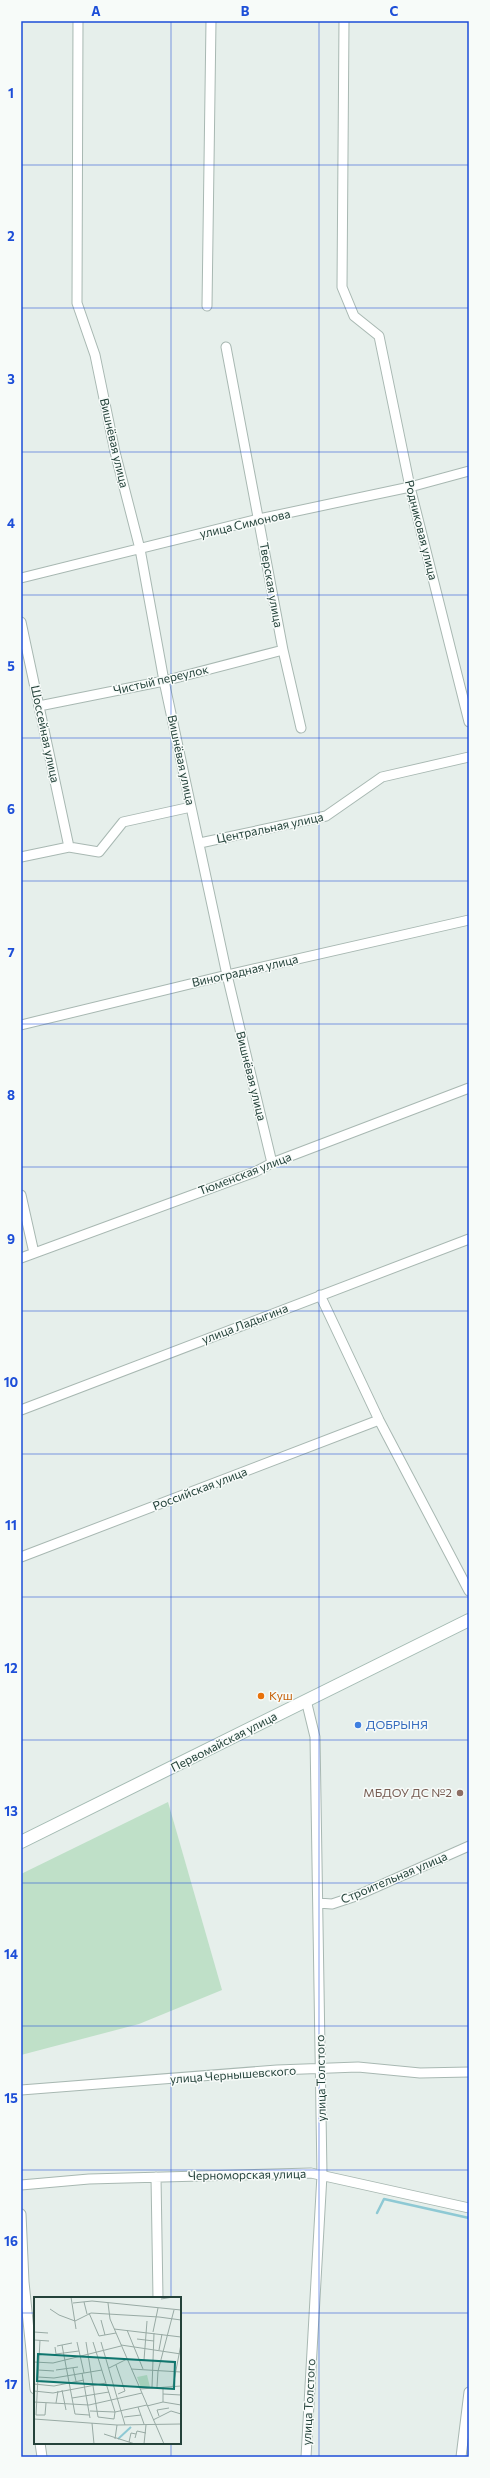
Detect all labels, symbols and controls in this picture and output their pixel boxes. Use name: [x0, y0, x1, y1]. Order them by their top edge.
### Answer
text: A: [91, 3, 101, 19]
text: B: [241, 3, 250, 19]
text: C: [390, 3, 399, 19]
text: 1: [8, 85, 14, 101]
text: 2: [7, 228, 15, 244]
text: 3: [7, 371, 15, 387]
street label: Вишнёвая улица: [98, 396, 132, 489]
street label: Родниковая улица: [403, 478, 441, 581]
street label: улица Симонова: [198, 506, 291, 540]
text: 4: [7, 515, 15, 531]
street label: Тверская улица: [258, 541, 286, 629]
text: 5: [7, 658, 15, 674]
street label: Чистый переулок: [112, 661, 210, 697]
street label: Шоссейная улица: [29, 684, 63, 784]
street label: Вишнёвая улица: [166, 713, 198, 806]
text: 6: [7, 801, 15, 817]
street label: Центральная улица: [215, 809, 324, 845]
text: 7: [7, 944, 15, 960]
street label: Виноградная улица: [190, 951, 299, 989]
street label: Вишнёвая улица: [234, 1030, 270, 1122]
text: 8: [7, 1087, 15, 1103]
street label: Тюменская улица: [196, 1149, 293, 1197]
text: 9: [7, 1231, 15, 1247]
street label: улица Ладыгина: [200, 1300, 290, 1346]
text: 10: [4, 1374, 19, 1390]
street label: Российская улица: [150, 1464, 249, 1513]
text: 11: [5, 1517, 17, 1533]
text: 12: [4, 1660, 18, 1676]
place label: Куш: [269, 1688, 293, 1702]
marker: Куш: [256, 1691, 266, 1701]
street label: Первомайская улица: [168, 1708, 279, 1774]
place label: ДОБРЫНЯ: [366, 1717, 428, 1731]
marker: ДОБРЫНЯ: [353, 1720, 363, 1730]
place label: МБДОУ ДС №2: [363, 1785, 452, 1799]
marker: МБДОУ ДС №2: [455, 1788, 465, 1798]
text: 13: [4, 1803, 18, 1819]
street label: Строительная улица: [338, 1848, 449, 1906]
text: 14: [4, 1946, 18, 1962]
street label: улица Толстого: [312, 2034, 328, 2122]
street label: улица Чернышевского: [169, 2063, 296, 2085]
text: 15: [4, 2090, 18, 2106]
street label: Черноморская улица: [188, 2166, 306, 2182]
text: 16: [4, 2233, 18, 2249]
inset map: [34, 2297, 181, 2444]
street label: улица Толстого: [299, 2358, 317, 2446]
text: 17: [4, 2376, 18, 2392]

